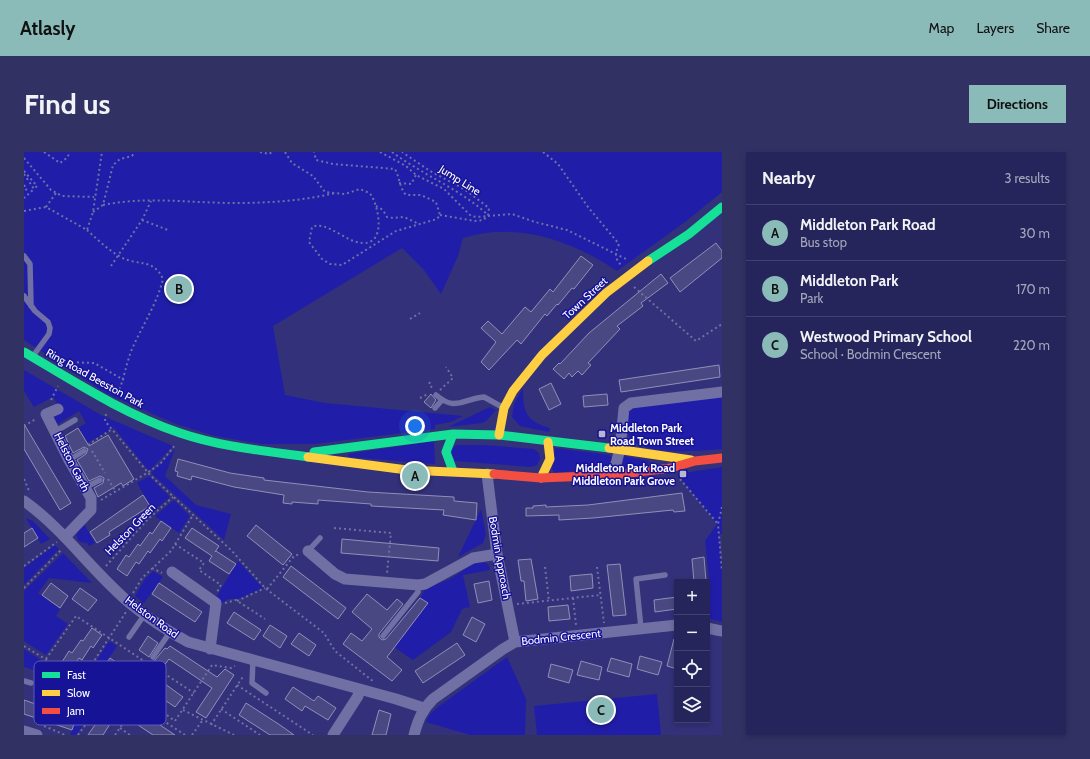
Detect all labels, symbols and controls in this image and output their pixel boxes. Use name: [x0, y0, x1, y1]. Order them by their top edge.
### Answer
text: Atlasly: [20, 17, 76, 40]
text: Map: [929, 19, 954, 37]
text: Layers: [976, 19, 1014, 37]
text: Share: [1036, 19, 1070, 37]
button: Directions: [969, 85, 1066, 123]
text: Find us: [24, 87, 110, 121]
street label: Jump Line: [436, 161, 484, 198]
text: Nearby: [762, 168, 815, 188]
text: 3 results: [1004, 170, 1050, 186]
text: Middleton Park Road: [800, 216, 936, 234]
text: A: [771, 225, 779, 241]
text: 30 m: [1020, 225, 1050, 241]
text: Bus stop: [800, 234, 847, 250]
text: Middleton Park: [800, 272, 898, 290]
pin: B: [166, 274, 192, 304]
street label: Town Street: [560, 274, 610, 322]
text: B: [771, 281, 779, 297]
text: 170 m: [1016, 281, 1050, 297]
text: Park: [800, 290, 823, 306]
text: Westwood Primary School: [800, 328, 972, 346]
text: C: [771, 337, 779, 353]
text: 220 m: [1013, 337, 1050, 353]
street label: Ring Road Beeston Park: [44, 345, 147, 411]
text: School · Bodmin Crescent: [800, 346, 941, 362]
your location: [405, 416, 425, 436]
place label: Middleton Park Road Town Street: [610, 421, 694, 448]
marker: Middleton Park Road Town Street: [597, 429, 607, 439]
street label: Helston Garth: [51, 430, 93, 494]
pin: A: [402, 461, 428, 491]
place label: Middleton Park Road Middleton Park Grove: [572, 461, 675, 488]
marker: Middleton Park Road Middleton Park Grove: [678, 469, 688, 479]
street label: Helston Green: [102, 500, 158, 558]
street label: Bodmin Approach: [486, 515, 514, 601]
map controls: [674, 579, 710, 723]
button: +: [674, 579, 710, 615]
street label: Helston Road: [123, 593, 181, 641]
button: −: [674, 615, 710, 651]
street label: Bodmin Crescent: [521, 626, 602, 648]
button: locate: [674, 651, 710, 687]
legend: [34, 661, 166, 725]
text: Fast: [67, 668, 86, 682]
text: Slow: [67, 686, 90, 700]
button: layers: [674, 687, 710, 723]
pin: C: [588, 695, 614, 725]
text: Jam: [66, 704, 85, 718]

